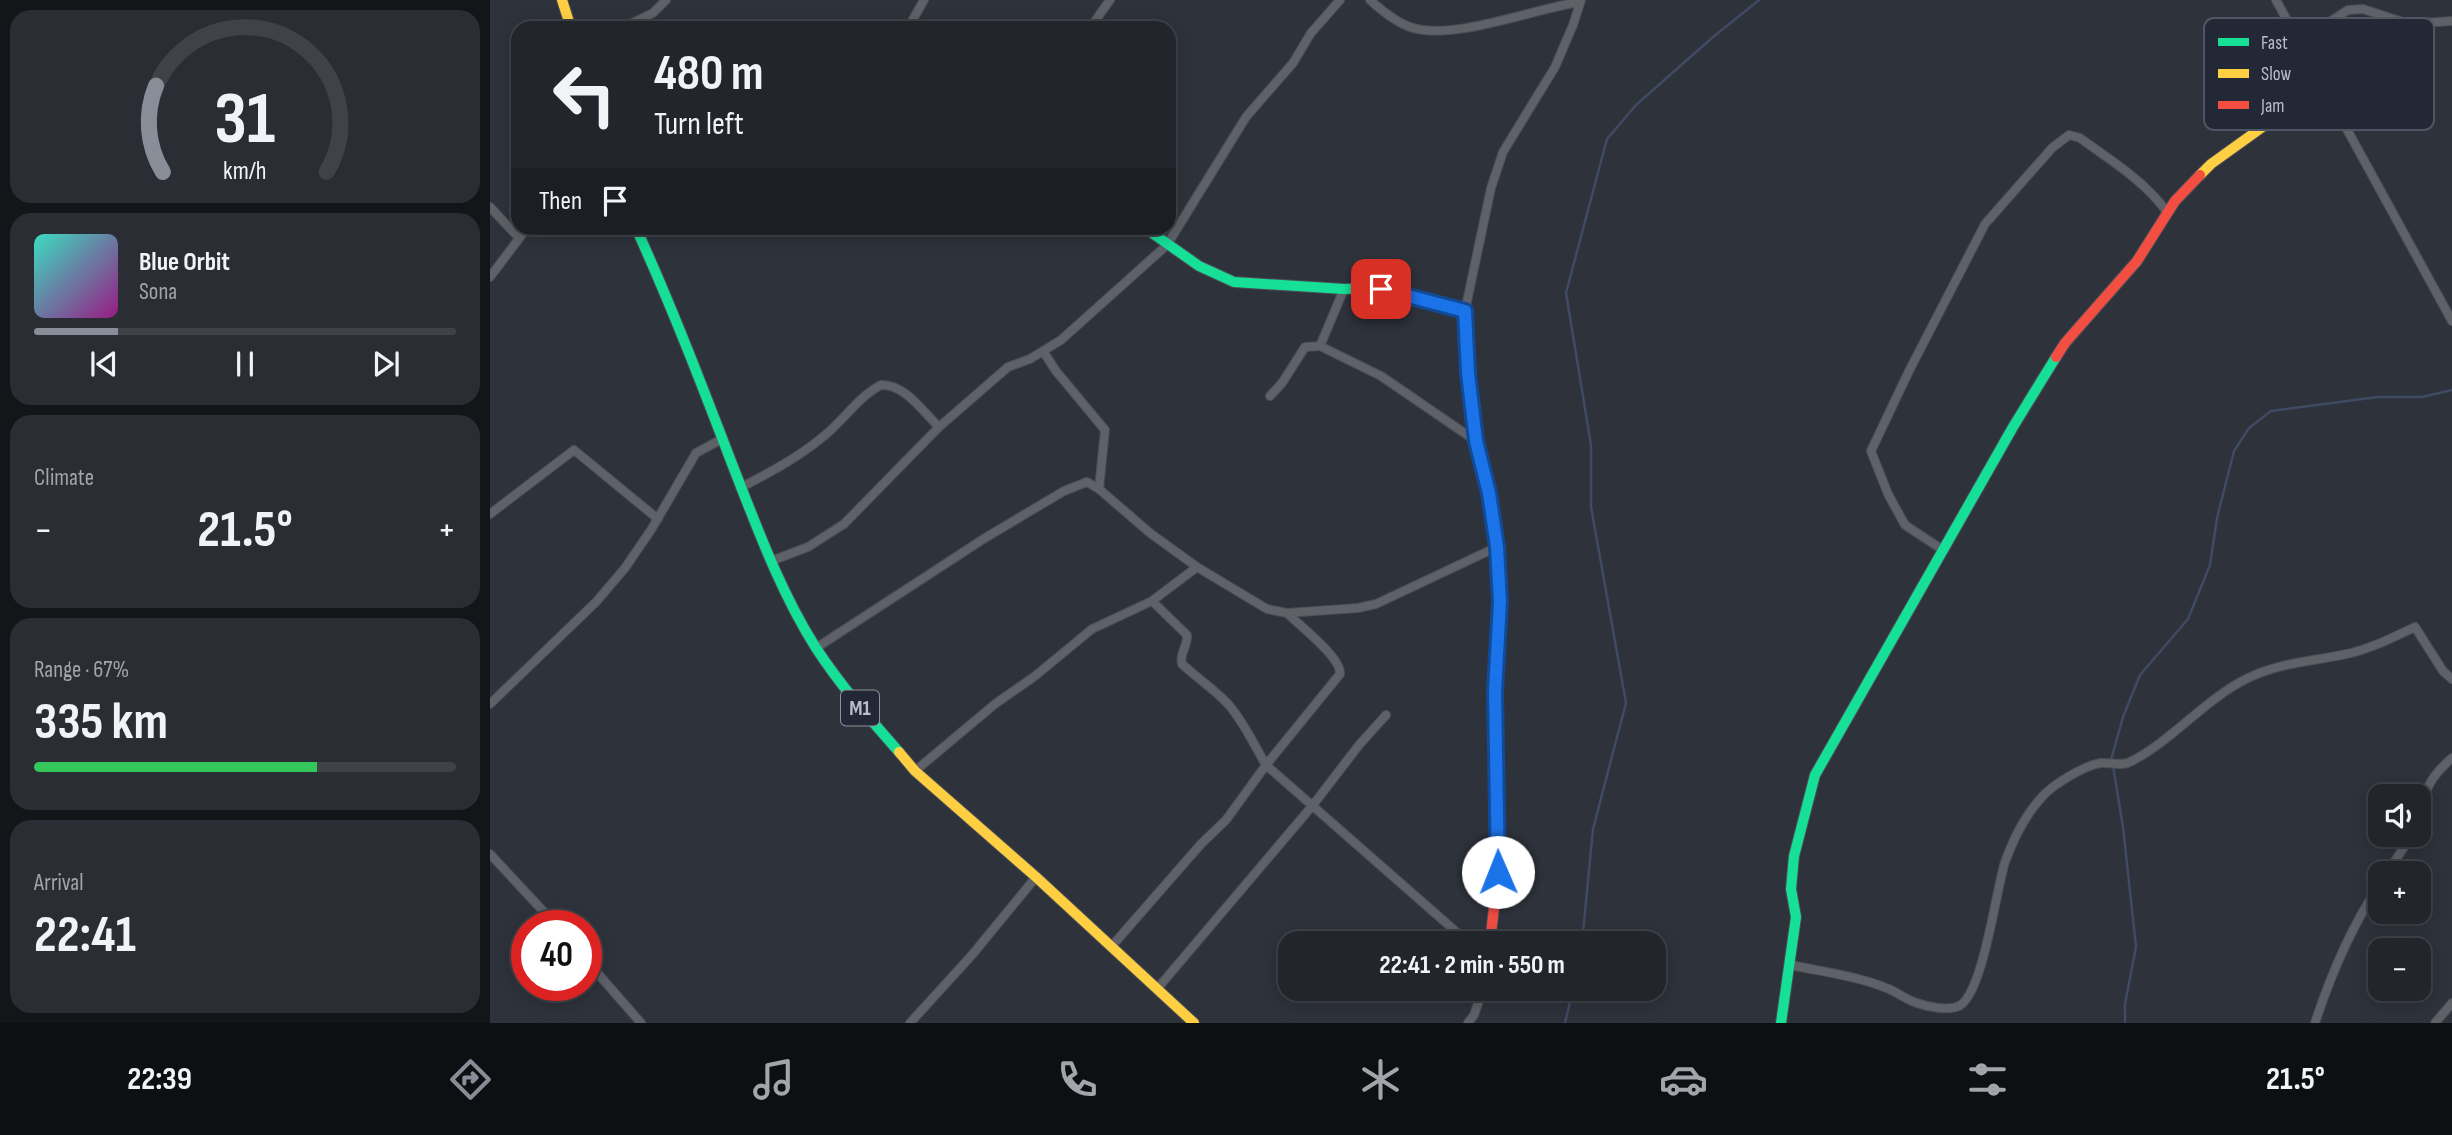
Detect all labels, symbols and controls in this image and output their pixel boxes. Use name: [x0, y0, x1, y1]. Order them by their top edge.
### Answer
legend: [2204, 18, 2434, 130]
text: Fast: [2261, 32, 2288, 55]
text: 480 m: [654, 45, 763, 104]
icon: left: [539, 49, 630, 140]
text: Slow: [2261, 63, 2291, 86]
text: 31: [214, 77, 276, 165]
text: Jam: [2260, 95, 2284, 118]
text: Turn left: [654, 105, 744, 144]
text: km/h: [223, 156, 267, 187]
icon: arrive: [596, 182, 634, 220]
text: Then: [539, 186, 582, 217]
text: Blue Orbit: [139, 247, 230, 278]
pin: [1351, 259, 1411, 319]
icon: arrive: [1362, 270, 1400, 308]
text: Sona: [139, 278, 177, 306]
icon: previous: [85, 345, 123, 383]
icon: pause: [226, 345, 264, 383]
icon: next: [367, 345, 405, 383]
text: Climate: [34, 464, 94, 492]
text: 21.5°: [197, 499, 293, 562]
text: −: [34, 508, 53, 553]
text: +: [437, 508, 456, 553]
text: Range · 67%: [34, 656, 129, 684]
road number: M1: [841, 690, 879, 726]
text: 335 km: [34, 691, 168, 754]
map controls: [2368, 784, 2431, 1001]
button: sound: [2368, 784, 2431, 847]
position arrow: [1461, 835, 1535, 909]
button: +: [2368, 861, 2431, 924]
text: Arrival: [34, 869, 83, 897]
text: 22:41: [34, 904, 136, 967]
speed limit sign: 40: [511, 910, 602, 1001]
button: −: [2368, 938, 2431, 1001]
text: 22:41 · 2 min · 550 m: [1379, 950, 1565, 981]
icon: directions: [446, 1055, 495, 1104]
icon: music: [749, 1055, 798, 1104]
icon: phone: [1053, 1055, 1102, 1104]
icon: climate: [1356, 1055, 1405, 1104]
icon: car: [1659, 1055, 1708, 1104]
icon: filters: [1963, 1055, 2012, 1104]
text: 22:39: [127, 1060, 192, 1099]
text: 21.5°: [2266, 1060, 2325, 1099]

